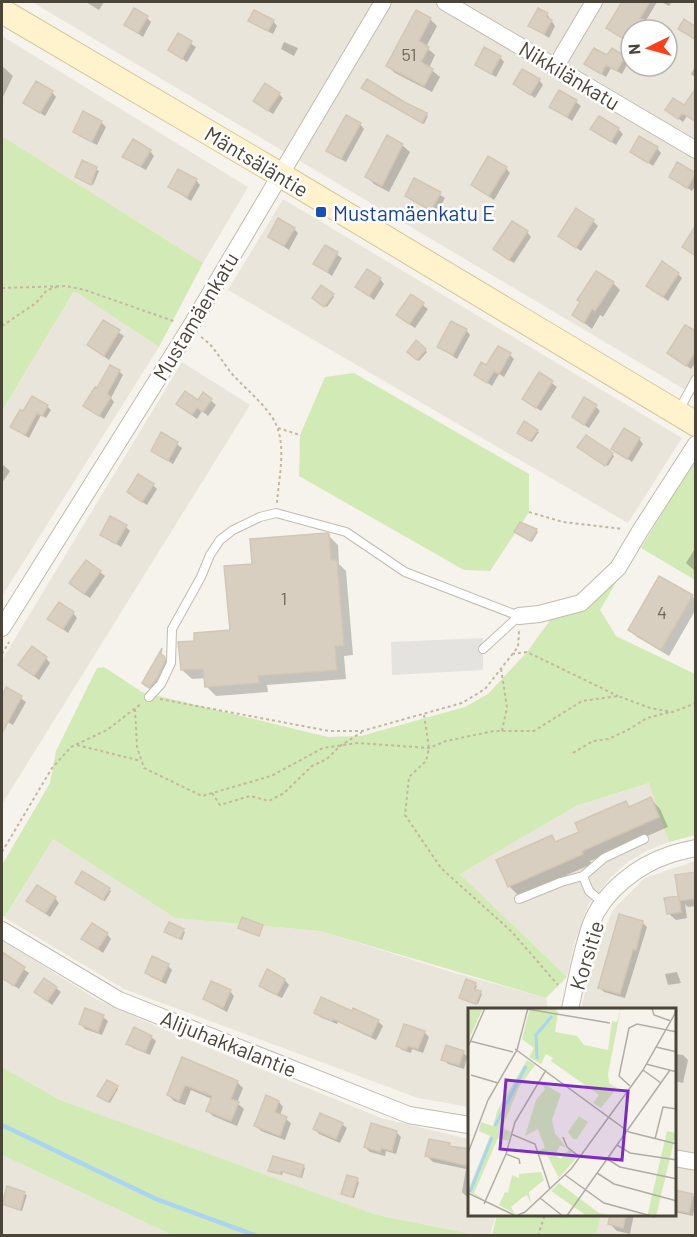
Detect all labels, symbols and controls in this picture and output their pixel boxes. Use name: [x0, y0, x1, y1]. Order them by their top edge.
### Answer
north arrow: [619, 18, 679, 78]
street label: Nikkilänkatu: [515, 35, 625, 115]
house number: 51: [401, 43, 417, 65]
text: N: [624, 43, 643, 55]
street label: Mäntsäläntie: [201, 120, 313, 202]
place label: Mustamäenkatu E: [333, 200, 495, 225]
marker: Mustamäenkatu E: [314, 205, 328, 219]
street label: Mustamäenkatu: [147, 247, 243, 385]
house number: 1: [281, 587, 287, 609]
house number: 4: [657, 601, 667, 623]
street label: Korsitie: [564, 917, 608, 993]
street label: Alijuhakkalantie: [158, 1004, 300, 1082]
inset map: [468, 1008, 676, 1216]

